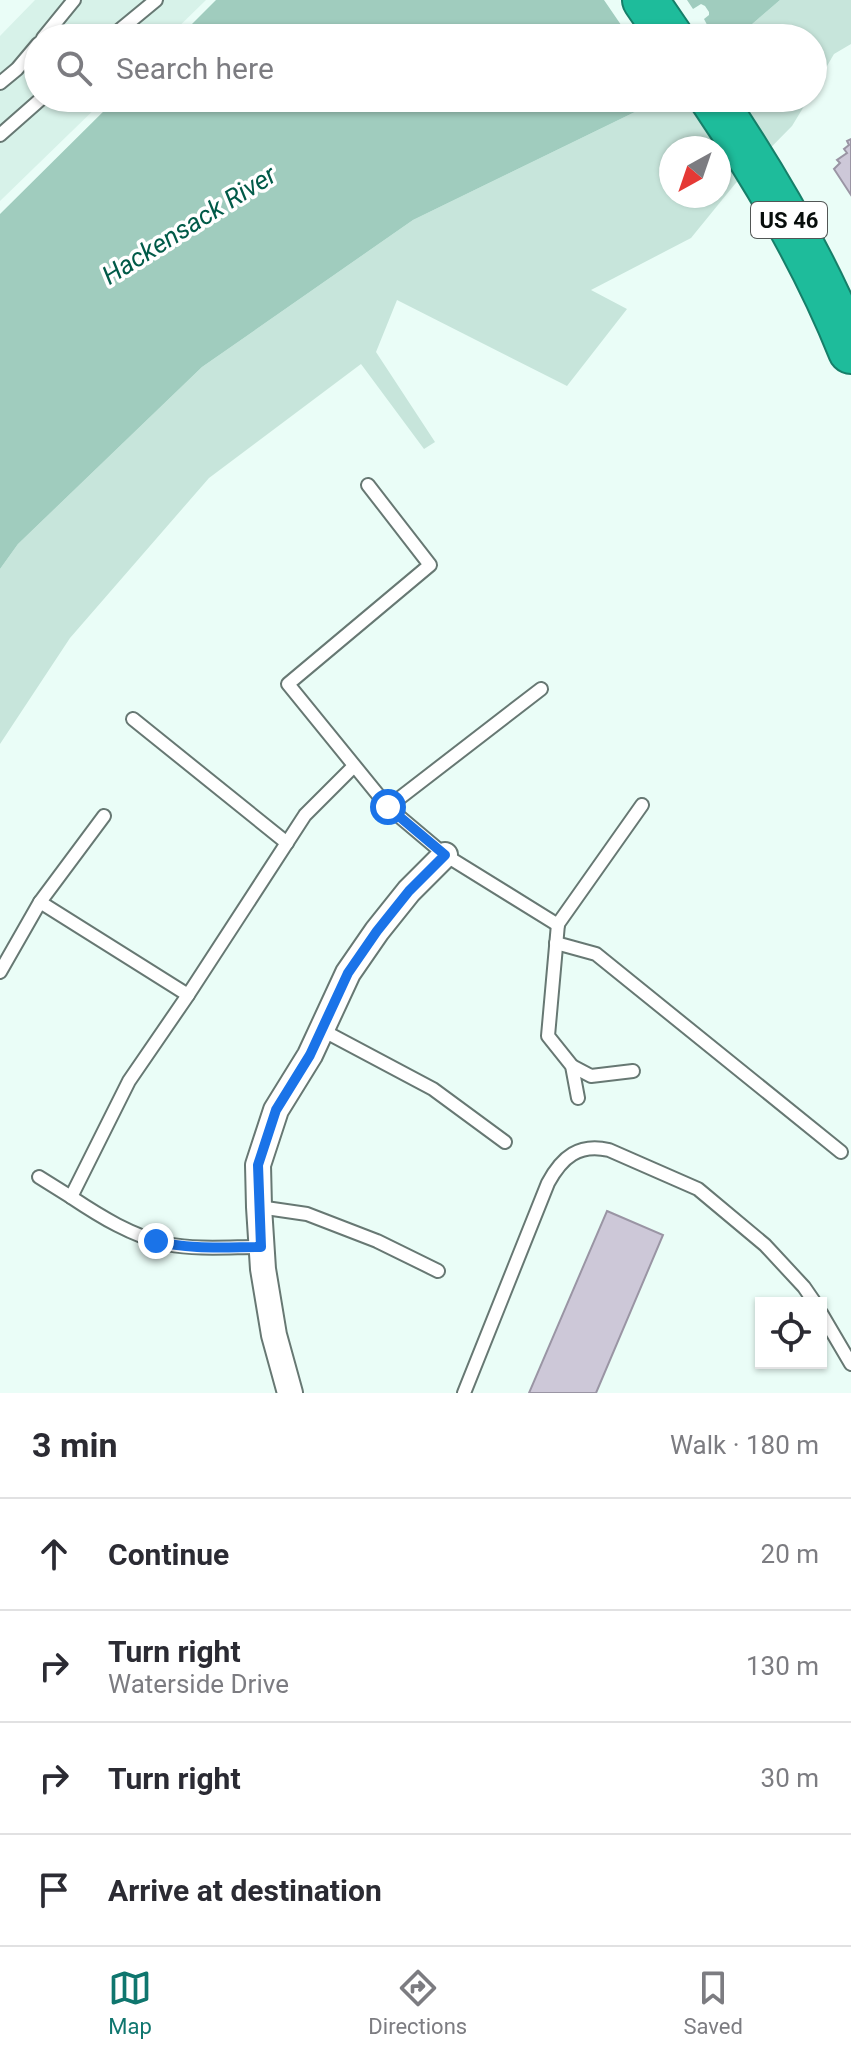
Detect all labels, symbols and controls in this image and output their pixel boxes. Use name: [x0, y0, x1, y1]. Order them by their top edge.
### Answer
search box: [24, 24, 827, 112]
icon: search: [52, 46, 96, 90]
text: Search here: [116, 51, 274, 86]
north arrow: [659, 136, 731, 208]
water label: Hackensack River: [96, 159, 283, 291]
road number: US 46: [751, 202, 827, 238]
route start: [370, 789, 406, 825]
route end: [138, 1223, 174, 1259]
map controls: [755, 1297, 827, 1369]
button: locate: [755, 1297, 827, 1369]
text: 3 min: [32, 1425, 117, 1465]
text: Walk · 180 m: [670, 1430, 819, 1460]
icon: ahead: [32, 1532, 76, 1576]
text: Continue: [108, 1537, 229, 1572]
text: 20 m: [761, 1539, 819, 1569]
text: Turn right: [108, 1634, 241, 1669]
icon: right: [32, 1644, 76, 1688]
text: 130 m: [746, 1651, 819, 1681]
text: Waterside Drive: [108, 1669, 289, 1699]
icon: right: [32, 1756, 76, 1800]
text: Turn right: [108, 1761, 241, 1796]
text: 30 m: [761, 1763, 819, 1793]
icon: arrive: [32, 1868, 76, 1912]
text: Arrive at destination: [108, 1873, 382, 1908]
tab: Map: [108, 1966, 152, 2039]
tab: Directions: [368, 1966, 467, 2039]
tab: Saved: [683, 1966, 743, 2039]

